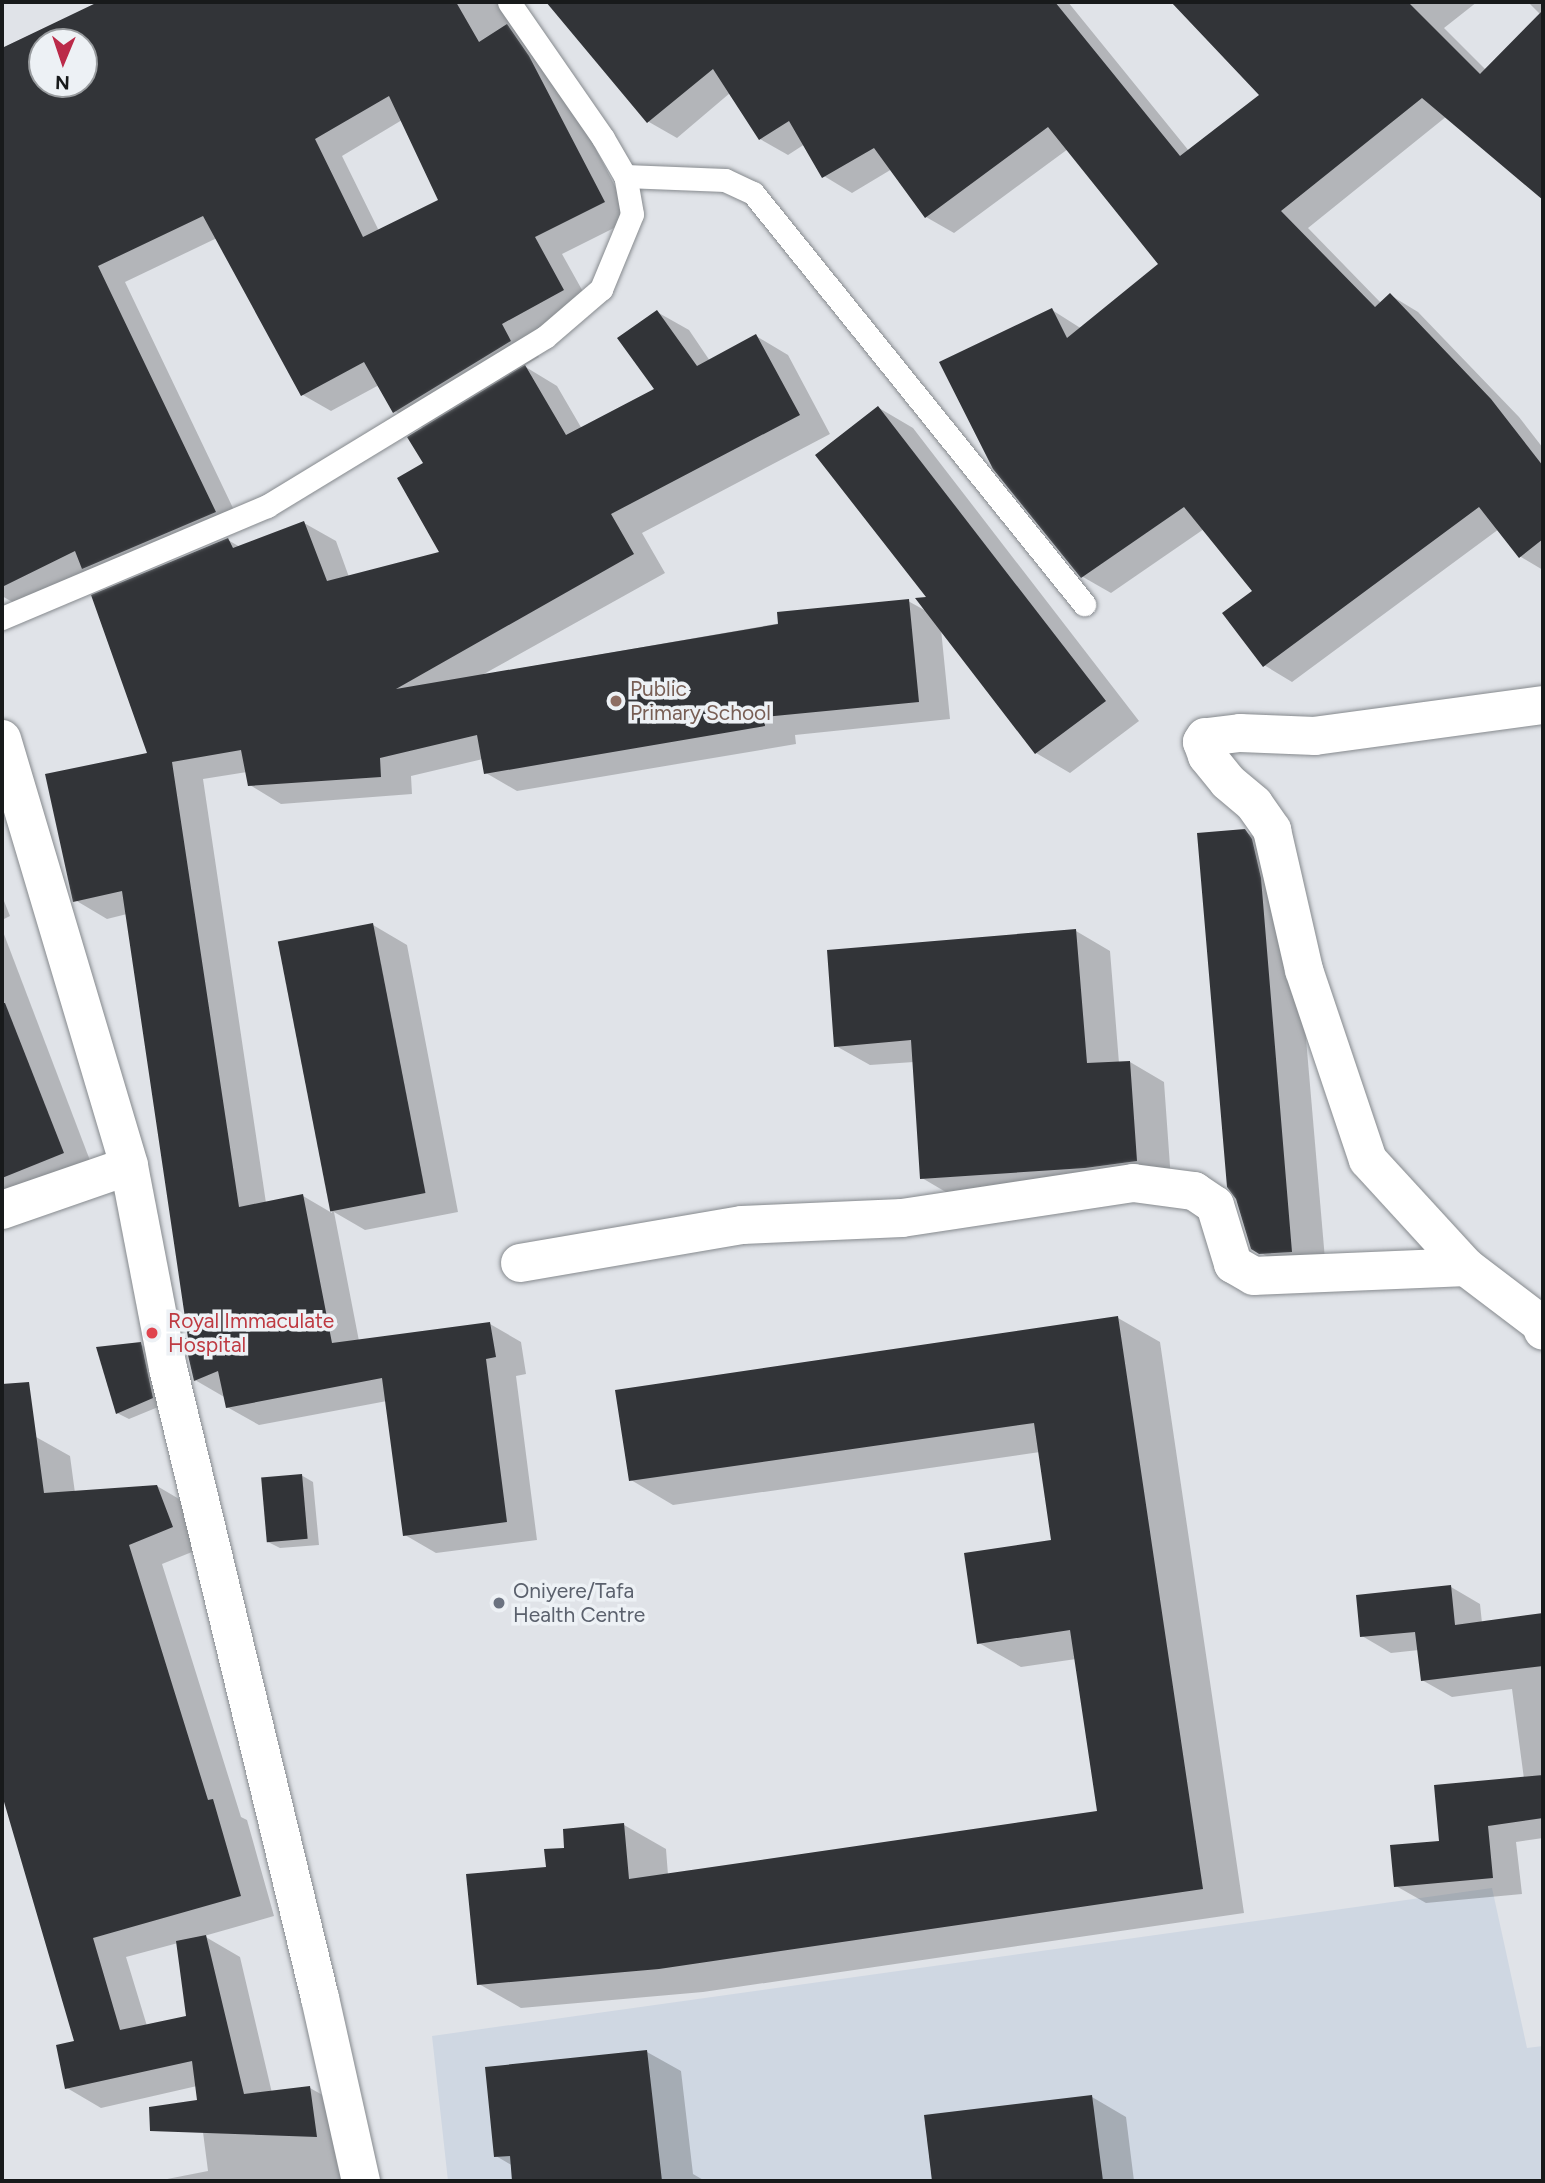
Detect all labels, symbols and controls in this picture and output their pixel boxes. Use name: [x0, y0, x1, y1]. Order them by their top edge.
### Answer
north arrow: [28, 28, 98, 98]
text: N: [55, 71, 70, 94]
place label: Public Primary School: [630, 676, 771, 726]
marker: Public Primary School: [608, 693, 624, 709]
place label: Royal Immaculate Hospital: [168, 1308, 334, 1358]
marker: Royal Immaculate Hospital: [142, 1323, 162, 1343]
place label: Oniyere/Tafa Health Centre: [513, 1578, 645, 1628]
marker: Oniyere/Tafa Health Centre: [491, 1595, 507, 1611]

